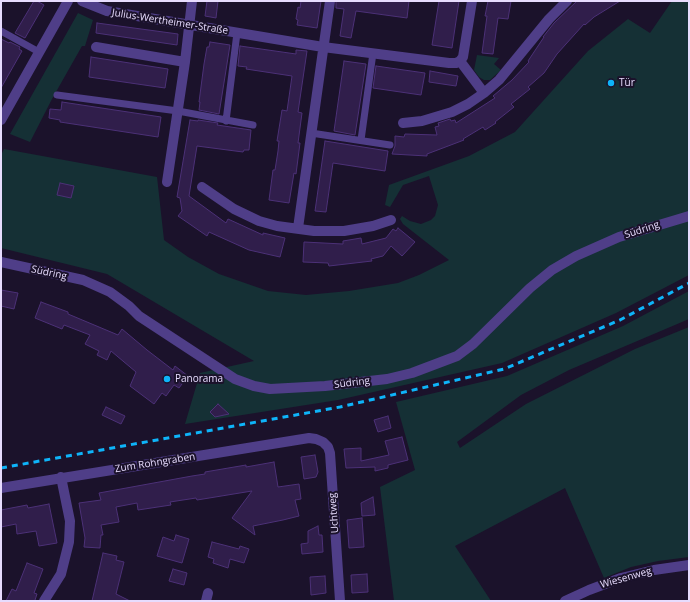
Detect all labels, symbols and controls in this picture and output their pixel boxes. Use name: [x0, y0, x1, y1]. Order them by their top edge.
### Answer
street label: Julius-Wertheimer-Straße: [111, 7, 229, 37]
place label: Tür: [619, 77, 635, 89]
marker: Tür: [606, 78, 616, 88]
street label: Südring: [623, 219, 661, 241]
street label: Südring: [30, 263, 68, 283]
place label: Panorama: [175, 373, 223, 385]
marker: Panorama: [162, 374, 172, 384]
street label: Südring: [333, 375, 371, 391]
street label: Zum Rohngraben: [114, 451, 196, 475]
street label: Uchtweg: [327, 492, 341, 534]
street label: Wiesenweg: [599, 565, 653, 591]

